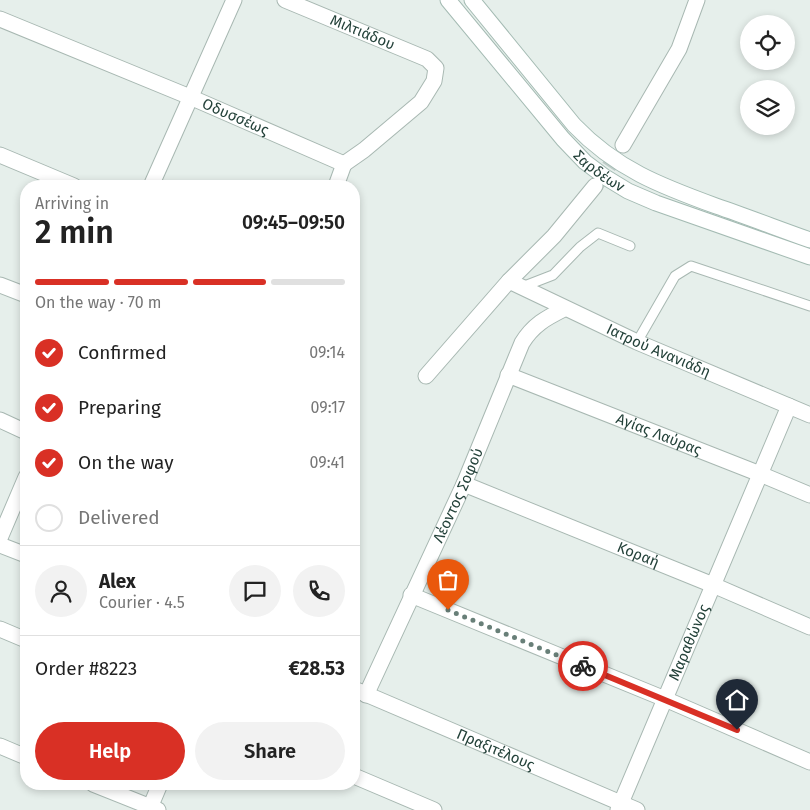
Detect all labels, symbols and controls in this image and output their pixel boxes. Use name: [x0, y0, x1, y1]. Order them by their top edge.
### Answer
street label: Μιλτιάδου: [327, 11, 398, 54]
map controls: [740, 15, 795, 135]
button: locate: [740, 15, 795, 70]
button: layers: [740, 80, 795, 135]
street label: Οδυσσέως: [200, 94, 271, 139]
street label: Σαρδέων: [570, 147, 629, 196]
text: Arriving in: [35, 194, 109, 213]
text: 09:45–09:50: [242, 211, 345, 234]
text: 2 min: [35, 213, 114, 251]
text: On the way · 70 m: [35, 293, 162, 312]
street label: Ιατρού Ανανιάδη: [603, 320, 714, 381]
icon: check: [35, 339, 63, 367]
text: Confirmed: [78, 341, 167, 364]
text: 09:14: [309, 343, 345, 362]
icon: check: [35, 394, 63, 422]
text: Preparing: [78, 396, 161, 419]
text: 09:17: [311, 398, 345, 417]
street label: Αγίας Λαύρας: [613, 409, 704, 459]
street label: Λέοντος Σοφού: [429, 445, 487, 545]
icon: check: [35, 449, 63, 477]
text: On the way: [78, 451, 174, 474]
text: 09:41: [310, 453, 345, 472]
text: Delivered: [78, 506, 160, 529]
street label: Κοραή: [614, 538, 662, 571]
pin: [427, 559, 469, 610]
button: person: [35, 565, 87, 617]
button: chat: [229, 565, 281, 617]
button: phone: [293, 565, 345, 617]
icon: bag: [434, 566, 462, 594]
text: Alex: [99, 570, 136, 593]
text: Courier · 4.5: [99, 593, 185, 612]
street label: Μαραθώνος: [665, 601, 713, 683]
courier: [558, 641, 608, 691]
icon: bike: [569, 652, 597, 680]
text: Order #8223: [35, 657, 137, 680]
text: €28.53: [288, 657, 345, 680]
pin: [716, 679, 758, 730]
icon: home: [723, 686, 751, 714]
button: Help: [35, 722, 185, 780]
button: Share: [195, 722, 345, 780]
street label: Πραξιτέλους: [454, 725, 537, 774]

